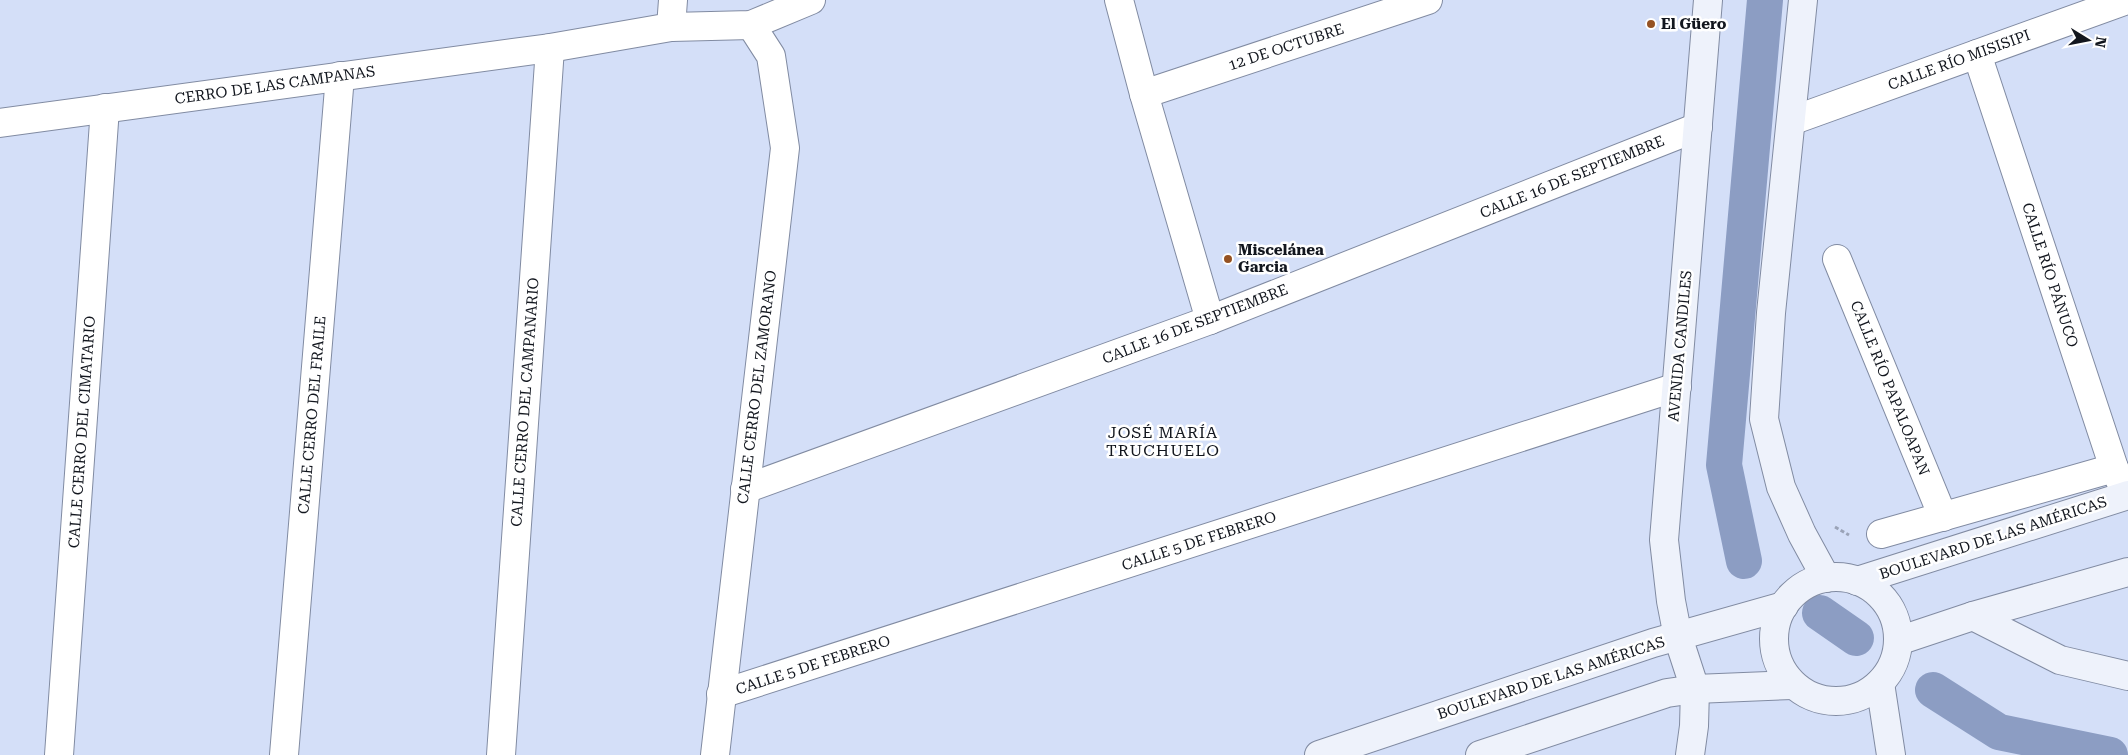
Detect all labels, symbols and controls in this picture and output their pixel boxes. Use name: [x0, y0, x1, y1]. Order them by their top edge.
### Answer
place label: El Güero: [1661, 15, 1727, 33]
north arrow: [2063, 15, 2113, 65]
marker: El Güero: [1645, 18, 1657, 30]
street label: 12 DE OCTUBRE: [1226, 20, 1346, 74]
street label: CALLE RÍO MISISIPI: [1885, 26, 2033, 94]
text: N: [2092, 36, 2110, 49]
street label: CERRO DE LAS CAMPANAS: [174, 62, 376, 108]
street label: CALLE 16 DE SEPTIEMBRE: [1477, 132, 1667, 222]
street label: CALLE RÍO PÁNUCO: [2018, 200, 2082, 350]
place label: Miscelánea Garcia: [1238, 241, 1324, 276]
marker: Miscelánea Garcia: [1222, 253, 1234, 265]
street label: CALLE CERRO DEL ZAMORANO: [734, 269, 780, 505]
street label: AVENIDA CANDILES: [1664, 270, 1696, 422]
street label: CALLE CERRO DEL CAMPANARIO: [507, 277, 543, 527]
street label: CALLE 16 DE SEPTIEMBRE: [1100, 280, 1290, 368]
street label: CALLE RÍO PAPALOAPAN: [1847, 298, 1933, 478]
street label: CALLE CERRO DEL CIMATARIO: [65, 315, 99, 549]
street label: CALLE CERRO DEL FRAILE: [294, 315, 330, 515]
district label: JOSÉ MARÍA TRUCHUELO: [1106, 423, 1220, 460]
street label: BOULEVARD DE LAS AMÉRICAS: [1877, 493, 2109, 583]
street label: CALLE 5 DE FEBRERO: [1119, 507, 1279, 574]
street label: CALLE 5 DE FEBRERO: [733, 631, 893, 698]
street label: BOULEVARD DE LAS AMÉRICAS: [1435, 633, 1667, 723]

